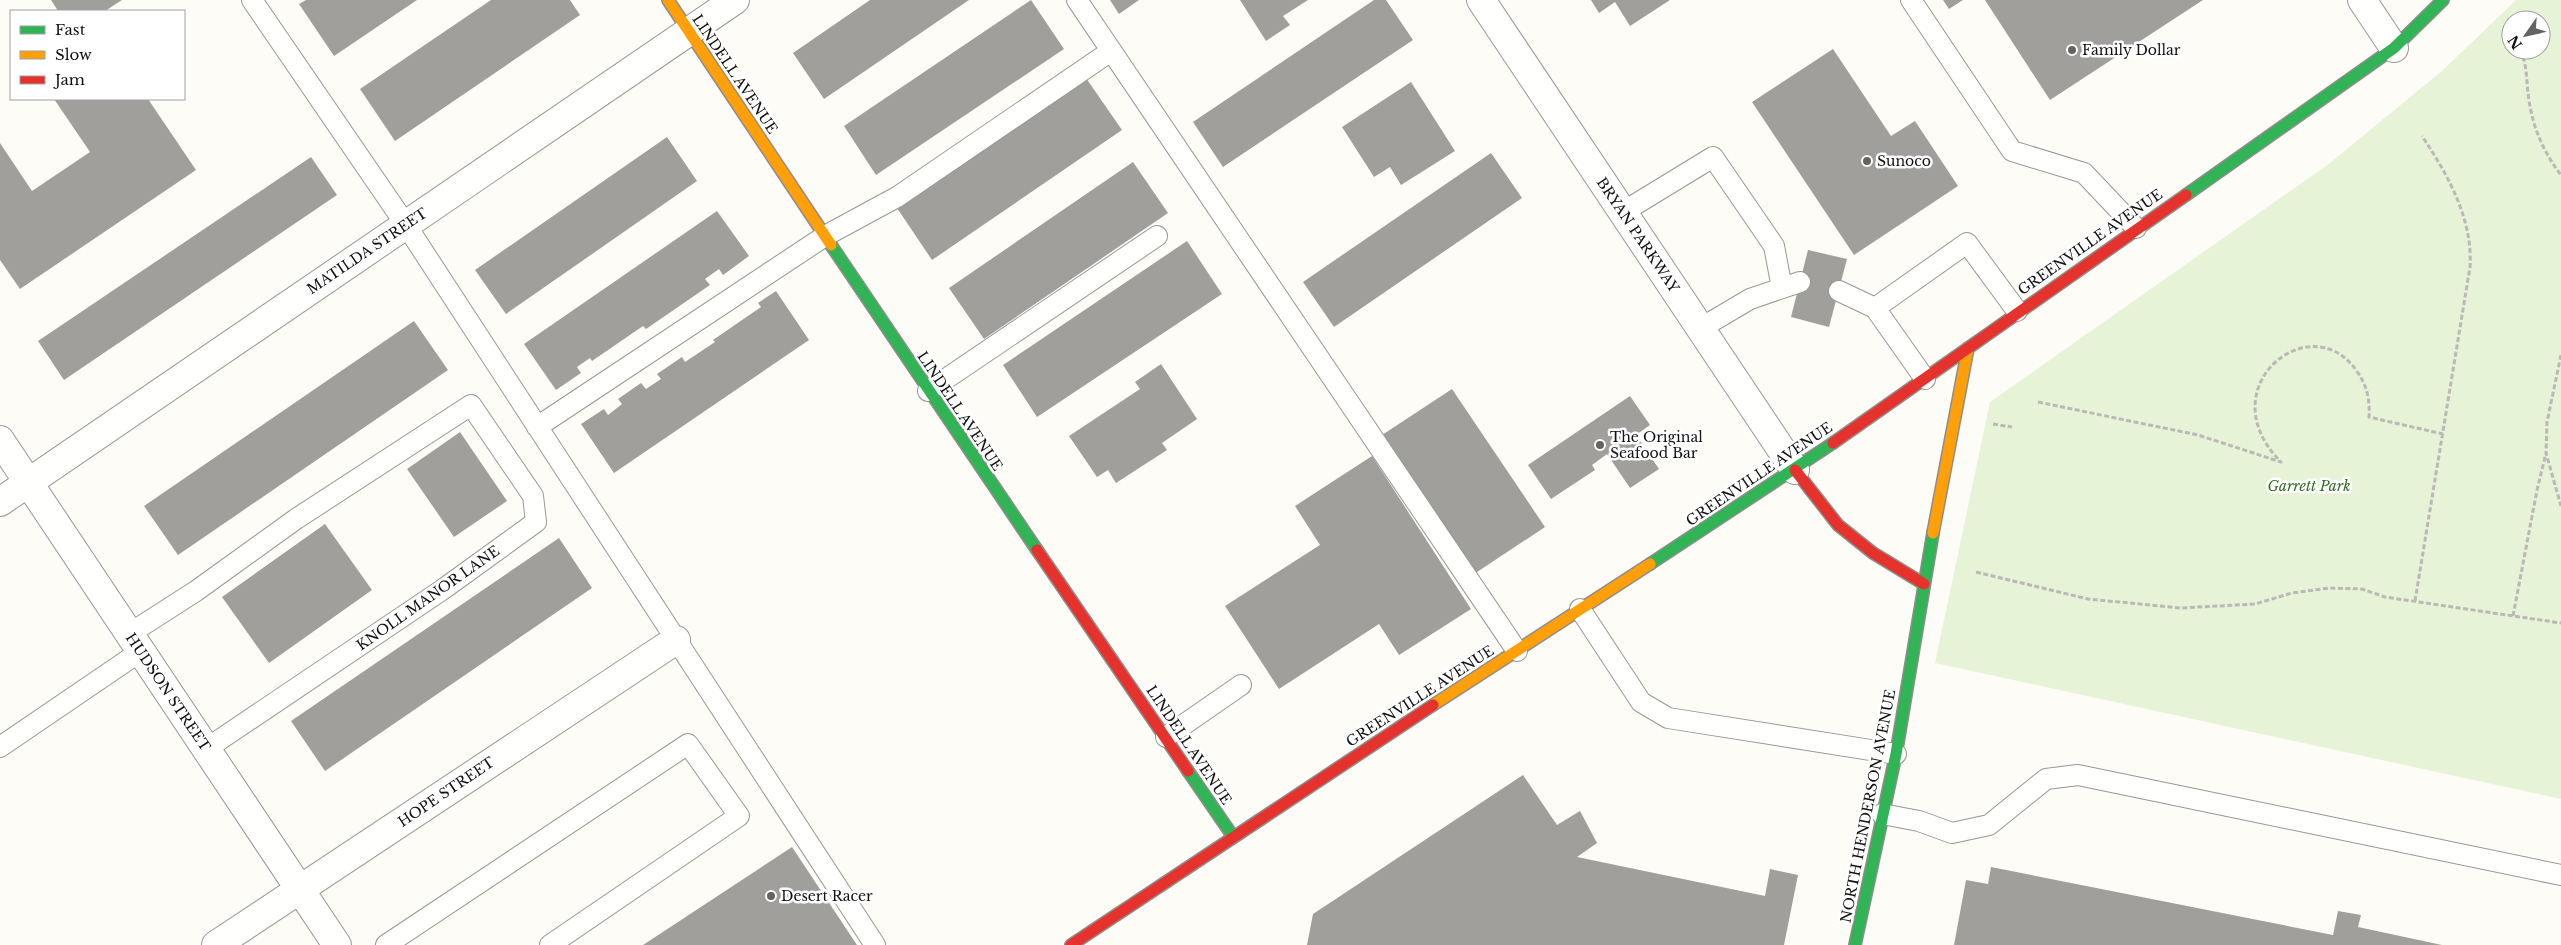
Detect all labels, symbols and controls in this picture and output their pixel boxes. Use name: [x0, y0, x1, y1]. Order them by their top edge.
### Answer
legend: [10, 10, 185, 100]
north arrow: [2501, 10, 2551, 60]
street label: LINDELL AVENUE: [688, 11, 782, 137]
text: Fast: [55, 20, 86, 39]
text: N: [2504, 32, 2526, 53]
place label: Family Dollar: [2082, 41, 2181, 59]
marker: Family Dollar: [2066, 44, 2078, 56]
text: Slow: [55, 45, 92, 64]
text: Jam: [53, 70, 85, 89]
place label: Sunoco: [1877, 152, 1931, 170]
marker: Sunoco: [1861, 155, 1873, 167]
street label: BRYAN PARKWAY: [1593, 174, 1684, 297]
street label: GREENVILLE AVENUE: [2014, 185, 2166, 299]
street label: MATILDA STREET: [303, 204, 431, 298]
street label: LINDELL AVENUE: [913, 348, 1007, 474]
street label: GREENVILLE AVENUE: [1682, 418, 1836, 530]
place label: The Original Seafood Bar: [1610, 428, 1703, 462]
marker: The Original Seafood Bar: [1594, 439, 1606, 451]
park label: Garrett Park: [2268, 477, 2350, 495]
street label: KNOLL MANOR LANE: [353, 542, 503, 654]
street label: HUDSON STREET: [122, 629, 214, 755]
street label: GREENVILLE AVENUE: [1343, 641, 1497, 751]
street label: LINDELL AVENUE: [1142, 682, 1236, 808]
street label: NORTH HENDERSON AVENUE: [1837, 688, 1899, 924]
street label: HOPE STREET: [394, 753, 498, 831]
place label: Desert Racer: [781, 887, 873, 905]
marker: Desert Racer: [765, 890, 777, 902]

